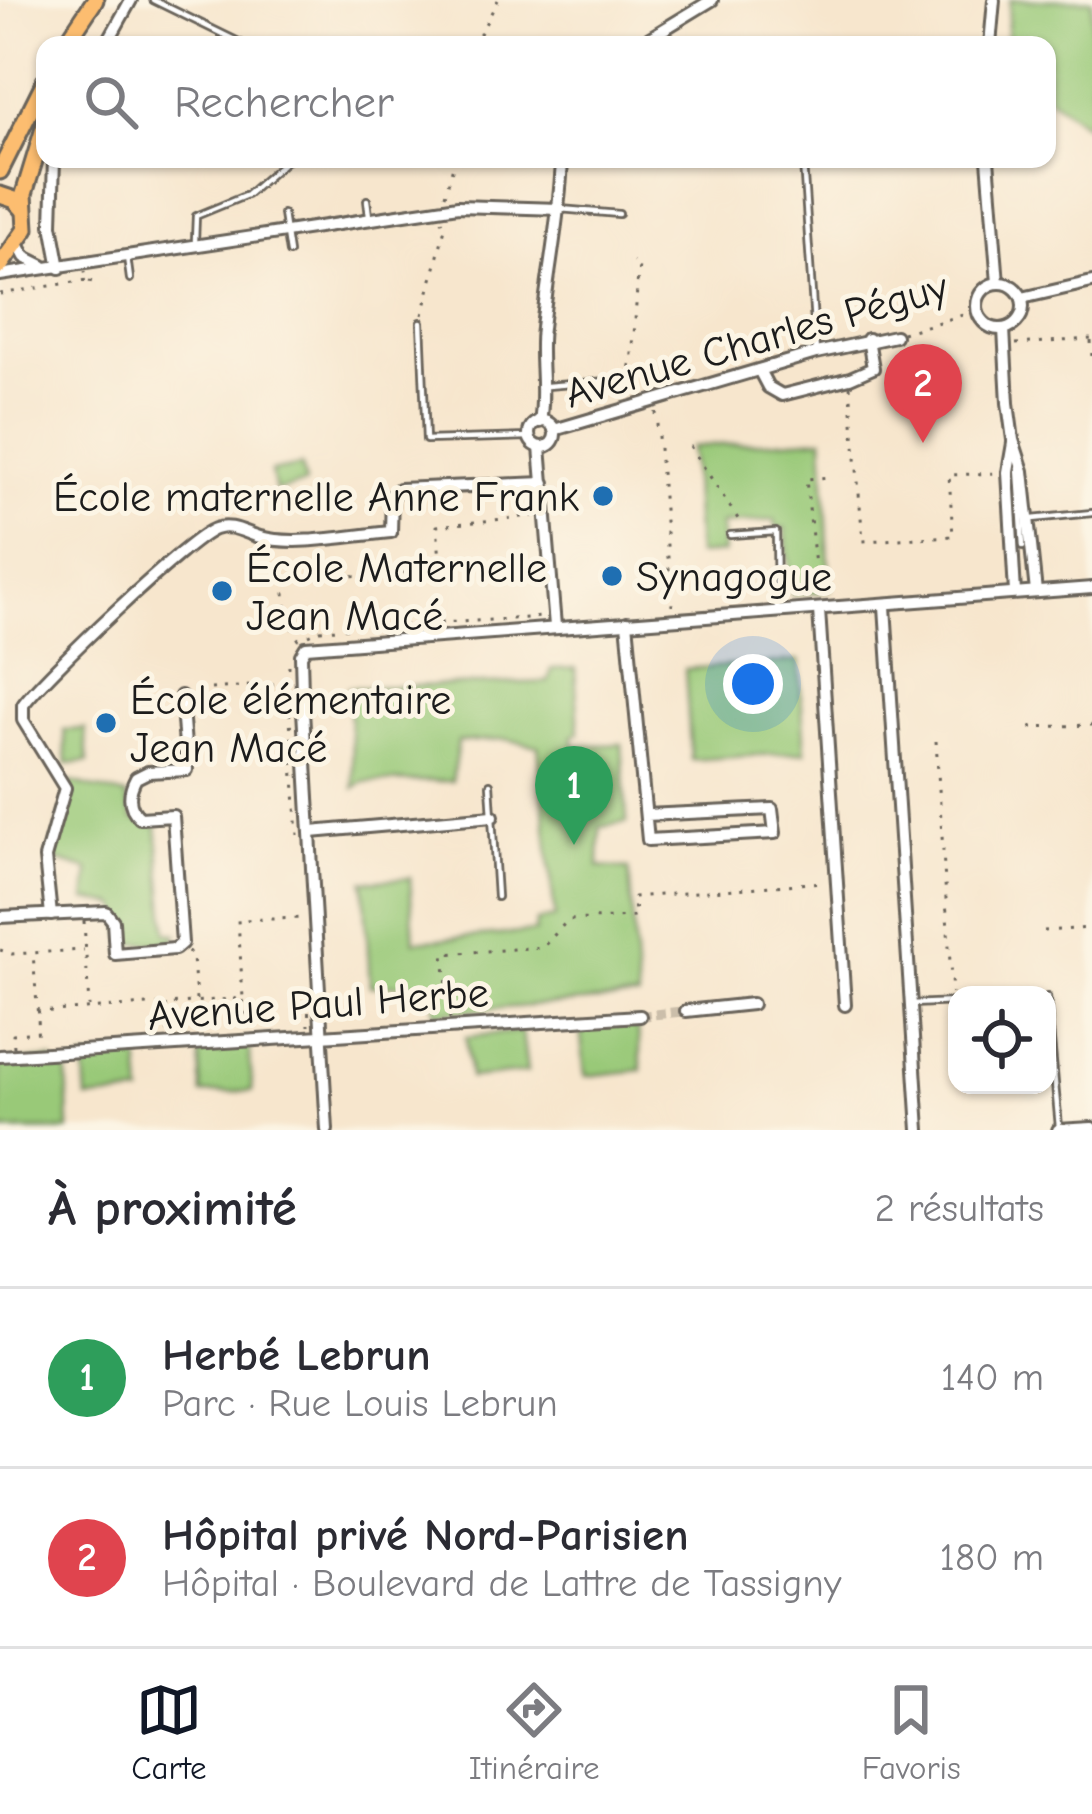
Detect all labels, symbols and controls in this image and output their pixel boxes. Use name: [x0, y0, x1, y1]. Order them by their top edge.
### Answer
search box: [36, 36, 1056, 168]
icon: search: [78, 69, 144, 135]
text: Rechercher: [174, 76, 394, 128]
street label: Avenue Charles Péguy: [560, 262, 954, 419]
pin: 2: [884, 344, 962, 443]
place label: École maternelle Anne Frank: [53, 473, 579, 522]
marker: École maternelle Anne Frank: [590, 483, 616, 509]
place label: École Maternelle Jean Macé: [246, 544, 547, 641]
place label: Synagogue: [636, 553, 832, 602]
marker: Synagogue: [599, 563, 625, 589]
marker: École Maternelle Jean Macé: [209, 578, 235, 604]
your location: [723, 654, 783, 714]
place label: École élémentaire Jean Macé: [130, 676, 451, 773]
marker: École élémentaire Jean Macé: [93, 710, 119, 736]
pin: 1: [535, 746, 613, 845]
street label: Avenue Paul Herbe: [146, 968, 490, 1041]
map controls: [948, 986, 1056, 1094]
button: locate: [948, 986, 1056, 1094]
text: À proximité: [48, 1179, 297, 1238]
text: 2 résultats: [875, 1186, 1044, 1231]
text: Herbé Lebrun: [162, 1329, 431, 1381]
text: 1: [79, 1355, 95, 1400]
text: 140 m: [941, 1355, 1044, 1400]
text: Parc · Rue Louis Lebrun: [162, 1381, 558, 1426]
text: Hôpital privé Nord-Parisien: [162, 1509, 689, 1561]
text: 2: [77, 1535, 97, 1580]
text: 180 m: [939, 1535, 1044, 1580]
text: Hôpital · Boulevard de Lattre de Tassigny: [162, 1561, 841, 1606]
tab: Carte: [131, 1677, 207, 1787]
tab: Itinéraire: [469, 1677, 599, 1787]
tab: Favoris: [862, 1677, 961, 1787]

